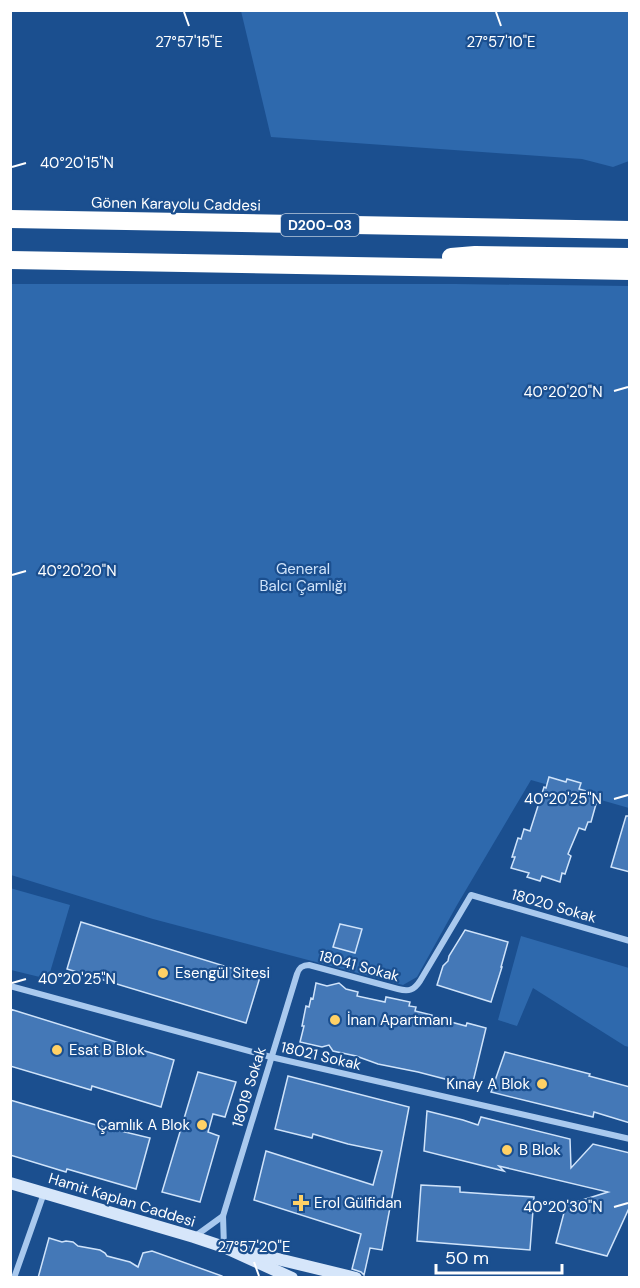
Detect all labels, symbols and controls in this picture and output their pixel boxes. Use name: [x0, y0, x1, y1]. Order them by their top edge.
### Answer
text: 27°57'15"E: [155, 32, 223, 52]
text: 27°57'10"E: [466, 32, 536, 52]
text: 40°20'15"N: [40, 153, 114, 173]
street label: Gönen Karayolu Caddesi: [91, 193, 261, 215]
road number: D200-03: [281, 214, 359, 236]
text: 40°20'20"N: [523, 382, 603, 402]
park label: General Balcı Çamlığı: [259, 559, 347, 596]
text: 40°20'20"N: [37, 561, 117, 581]
text: 40°20'25"N: [524, 789, 602, 809]
street label: 18020 Sokak: [509, 884, 599, 928]
street label: 18041 Sokak: [316, 946, 402, 986]
place label: Esengül Sitesi: [175, 963, 270, 983]
marker: Esengül Sitesi: [156, 966, 170, 980]
text: 40°20'25"N: [38, 969, 116, 989]
place label: İnan Apartmanı: [347, 1010, 452, 1030]
marker: İnan Apartmanı: [328, 1013, 342, 1027]
street label: 18021 Sokak: [279, 1037, 364, 1075]
place label: Esat B Blok: [69, 1040, 145, 1060]
marker: Esat B Blok: [50, 1043, 64, 1057]
street label: 18019 Sokak: [227, 1044, 271, 1130]
place label: Kınay A Blok: [446, 1074, 530, 1094]
marker: Kınay A Blok: [535, 1077, 549, 1091]
place label: Çamlık A Blok: [97, 1115, 190, 1135]
marker: Çamlık A Blok: [195, 1118, 209, 1132]
place label: B Blok: [519, 1140, 561, 1160]
marker: B Blok: [500, 1143, 514, 1157]
street label: Hamit Kaplan Caddesi: [46, 1168, 198, 1232]
place label: Erol Gülfidan: [314, 1193, 402, 1213]
marker: Erol Gülfidan: [292, 1194, 310, 1212]
text: 40°20'30"N: [523, 1197, 603, 1217]
text: 27°57'20"E: [218, 1237, 290, 1257]
scale bar: [436, 1237, 562, 1275]
text: 50 m: [445, 1246, 489, 1270]

